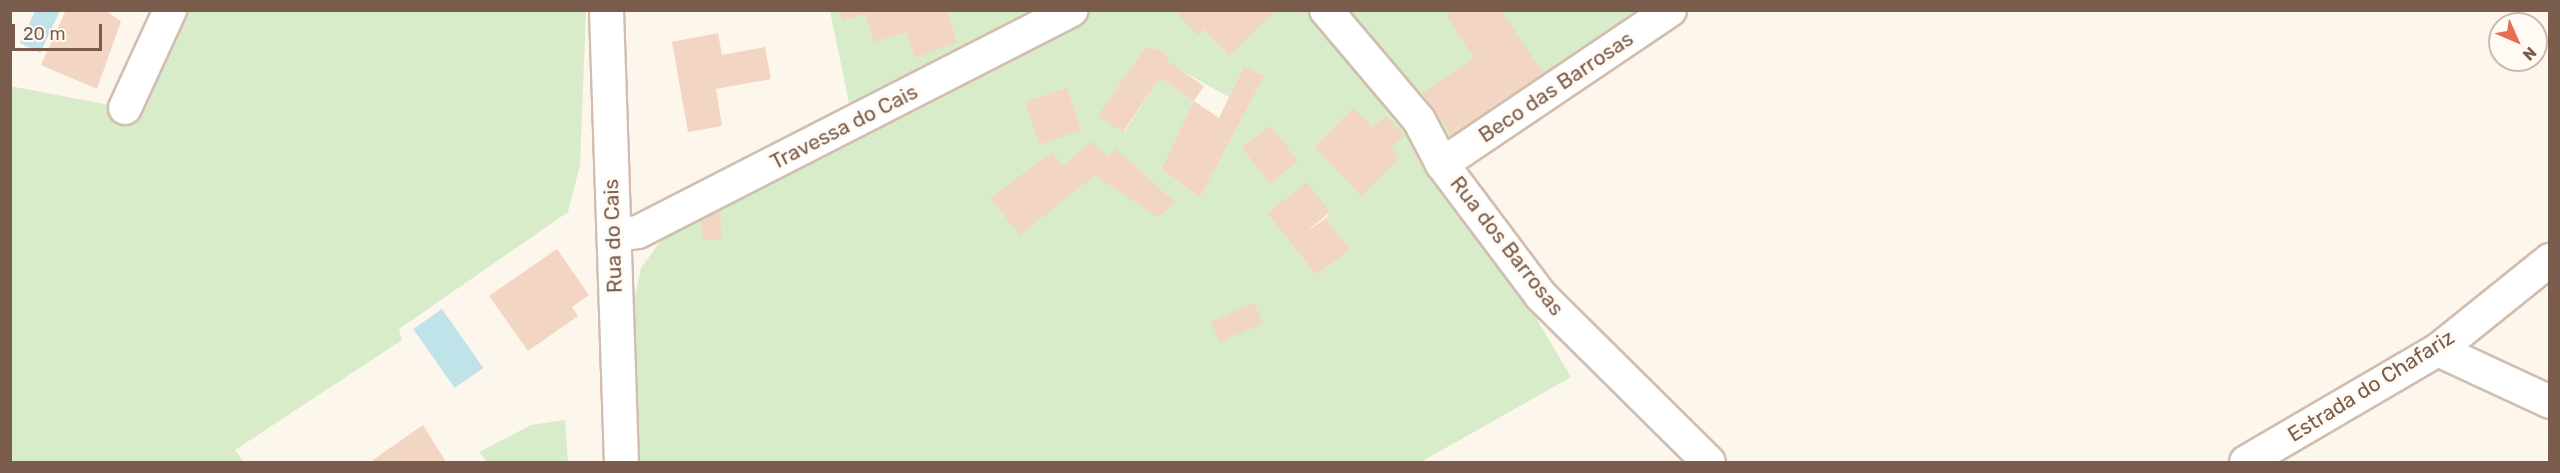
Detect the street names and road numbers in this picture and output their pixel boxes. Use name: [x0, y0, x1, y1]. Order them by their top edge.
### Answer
street label: Beco das Barrosas: [1474, 26, 1638, 148]
street label: Travessa do Cais: [766, 79, 922, 175]
street label: Rua dos Barrosas: [1445, 171, 1569, 321]
street label: Rua do Cais: [598, 178, 628, 294]
street label: Estrada do Chafariz: [2283, 325, 2459, 447]

